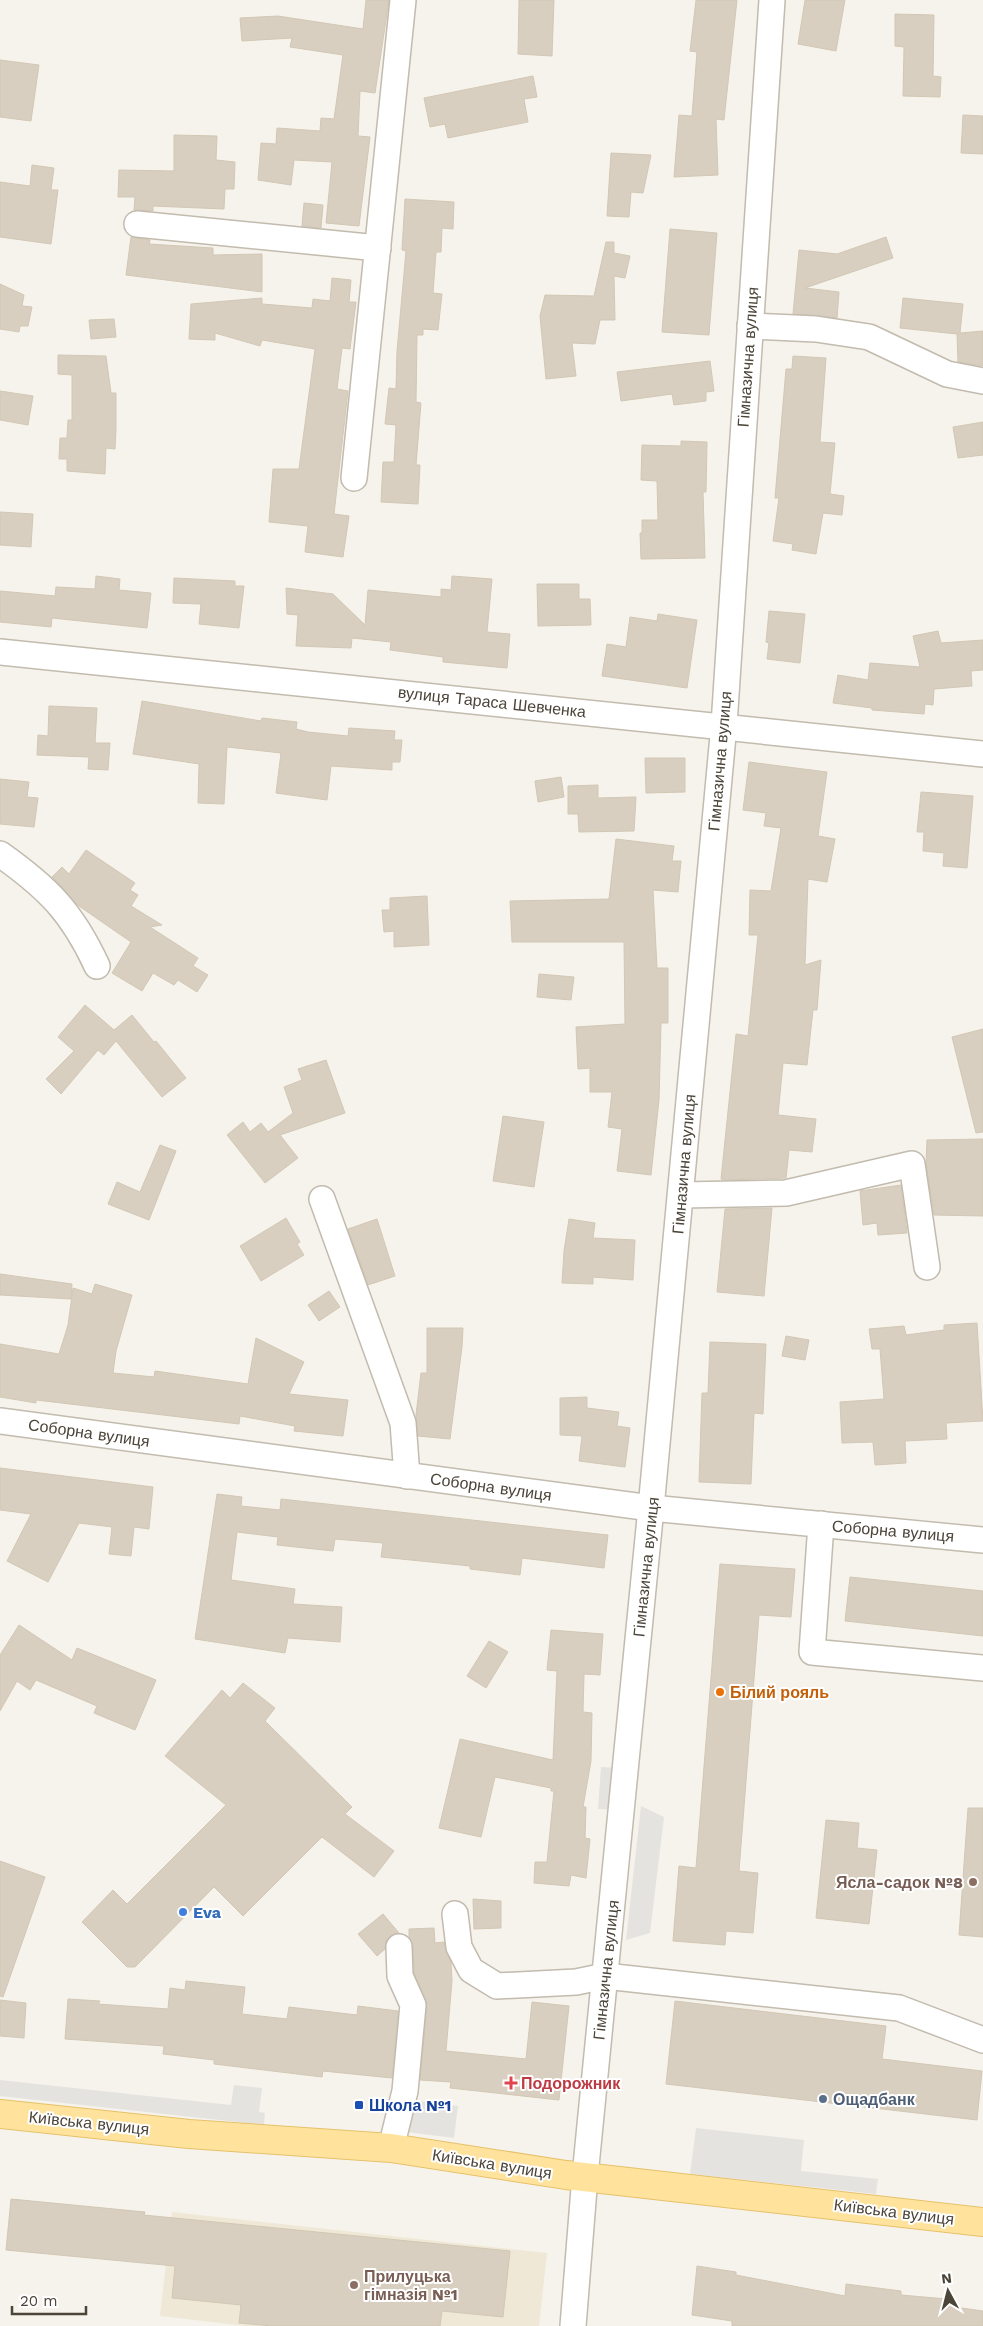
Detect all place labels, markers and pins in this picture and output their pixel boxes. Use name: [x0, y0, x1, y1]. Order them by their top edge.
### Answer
place label: Білий рояль: [730, 1683, 829, 1702]
marker: Білий рояль: [714, 1686, 726, 1698]
place label: Ясла-садок №8: [836, 1873, 963, 1892]
marker: Ясла-садок №8: [967, 1876, 979, 1888]
place label: Eva: [193, 1903, 222, 1922]
marker: Eva: [177, 1906, 189, 1918]
place label: Подорожник: [521, 2074, 621, 2093]
marker: Подорожник: [505, 2077, 517, 2089]
place label: Ощадбанк: [833, 2090, 916, 2109]
marker: Ощадбанк: [817, 2093, 829, 2105]
place label: Школа №1: [369, 2096, 451, 2115]
marker: Школа №1: [353, 2099, 365, 2111]
place label: Прилуцька гімназія №1: [364, 2267, 458, 2304]
marker: Прилуцька гімназія №1: [348, 2279, 360, 2291]

